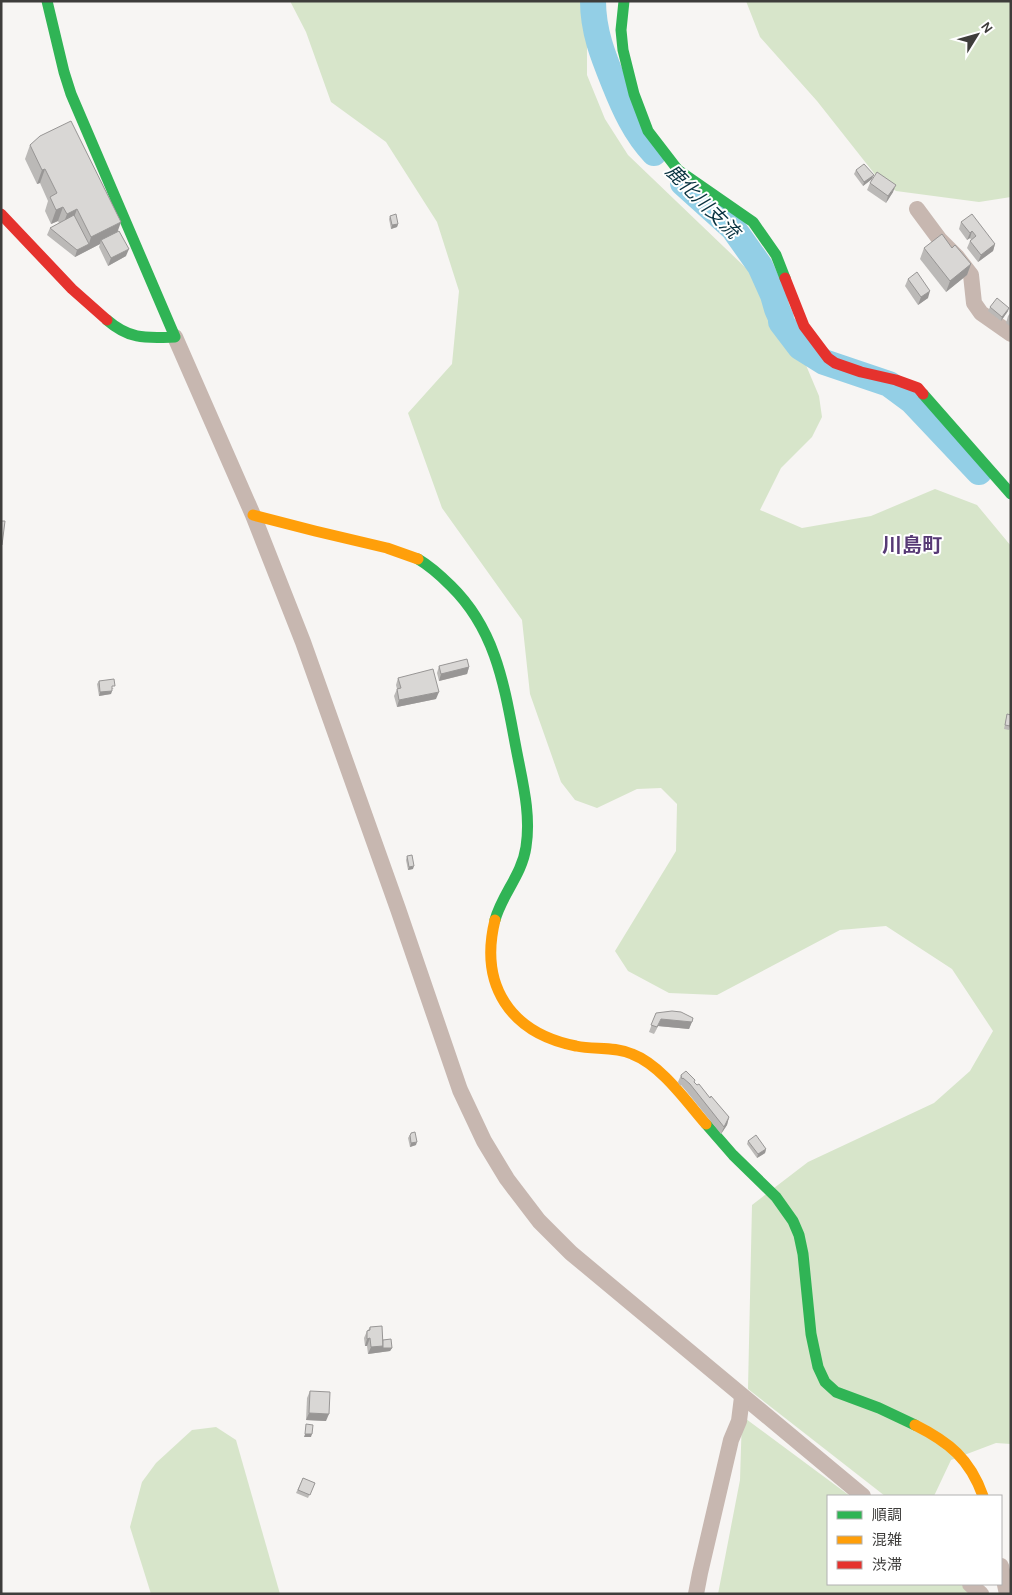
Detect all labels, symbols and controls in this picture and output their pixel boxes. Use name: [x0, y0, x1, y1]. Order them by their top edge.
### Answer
north arrow: [952, 10, 1002, 60]
text: N: [977, 18, 997, 37]
water label: 鹿化川支流: [661, 160, 746, 245]
district label: 川島町: [882, 534, 942, 557]
legend: [827, 1495, 1002, 1585]
text: 順調: [872, 1506, 902, 1524]
text: 混雑: [872, 1531, 902, 1549]
text: 渋滞: [872, 1556, 902, 1574]

